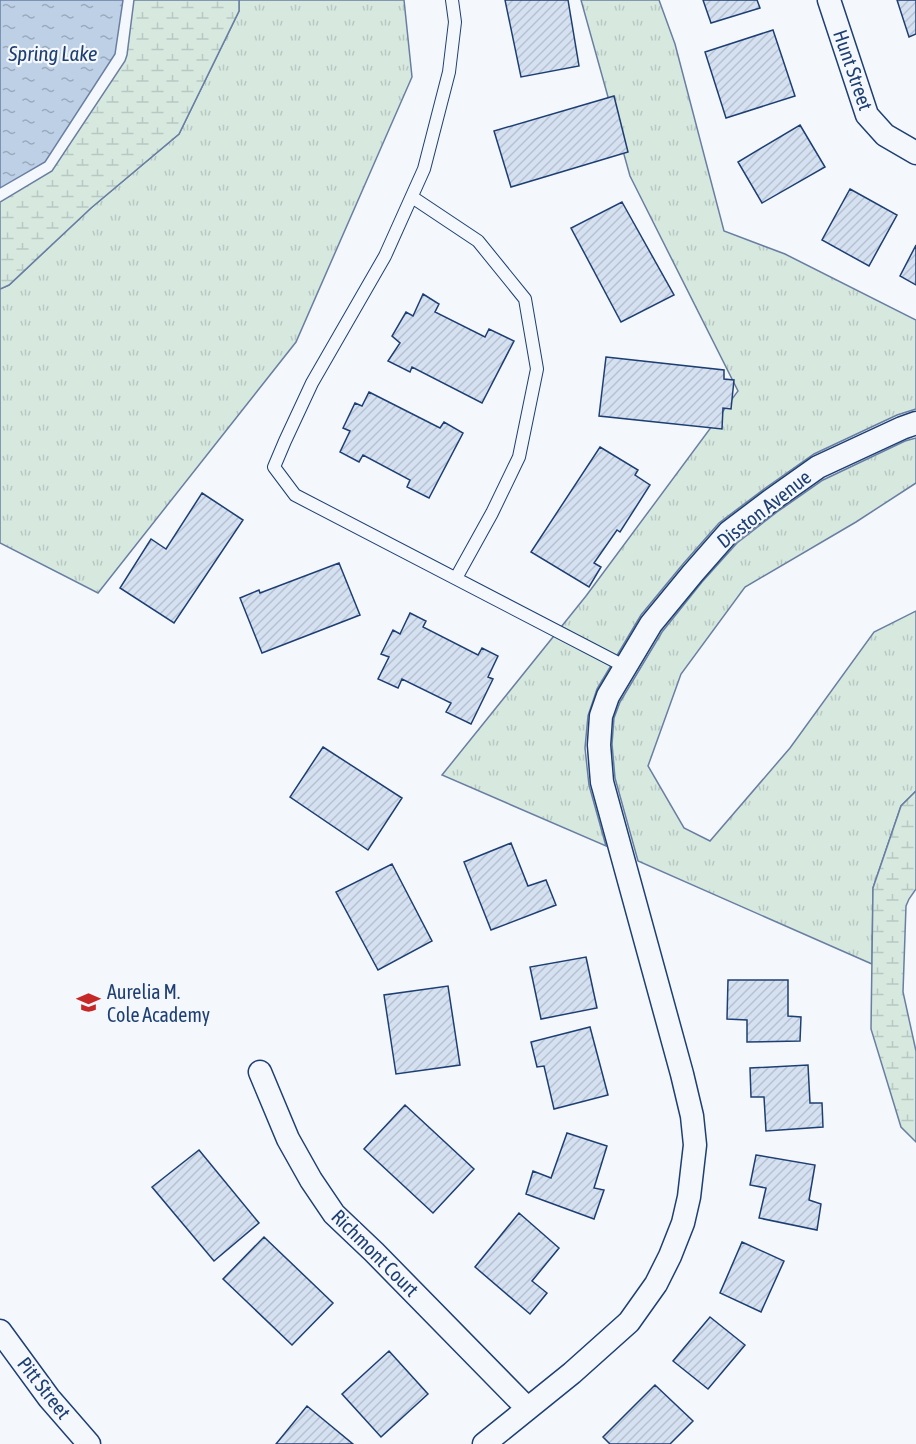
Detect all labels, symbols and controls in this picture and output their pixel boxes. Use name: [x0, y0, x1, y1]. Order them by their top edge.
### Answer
street label: Hunt Street: [829, 27, 878, 113]
water label: Spring Lake: [8, 41, 98, 65]
street label: Disston Avenue: [712, 465, 815, 552]
place label: Aurelia M. Cole Academy: [107, 980, 210, 1026]
school or university icon: Aurelia M. Cole Academy: [76, 990, 102, 1016]
street label: Richmont Court: [327, 1204, 424, 1301]
street label: Pitt Street: [13, 1352, 76, 1423]

